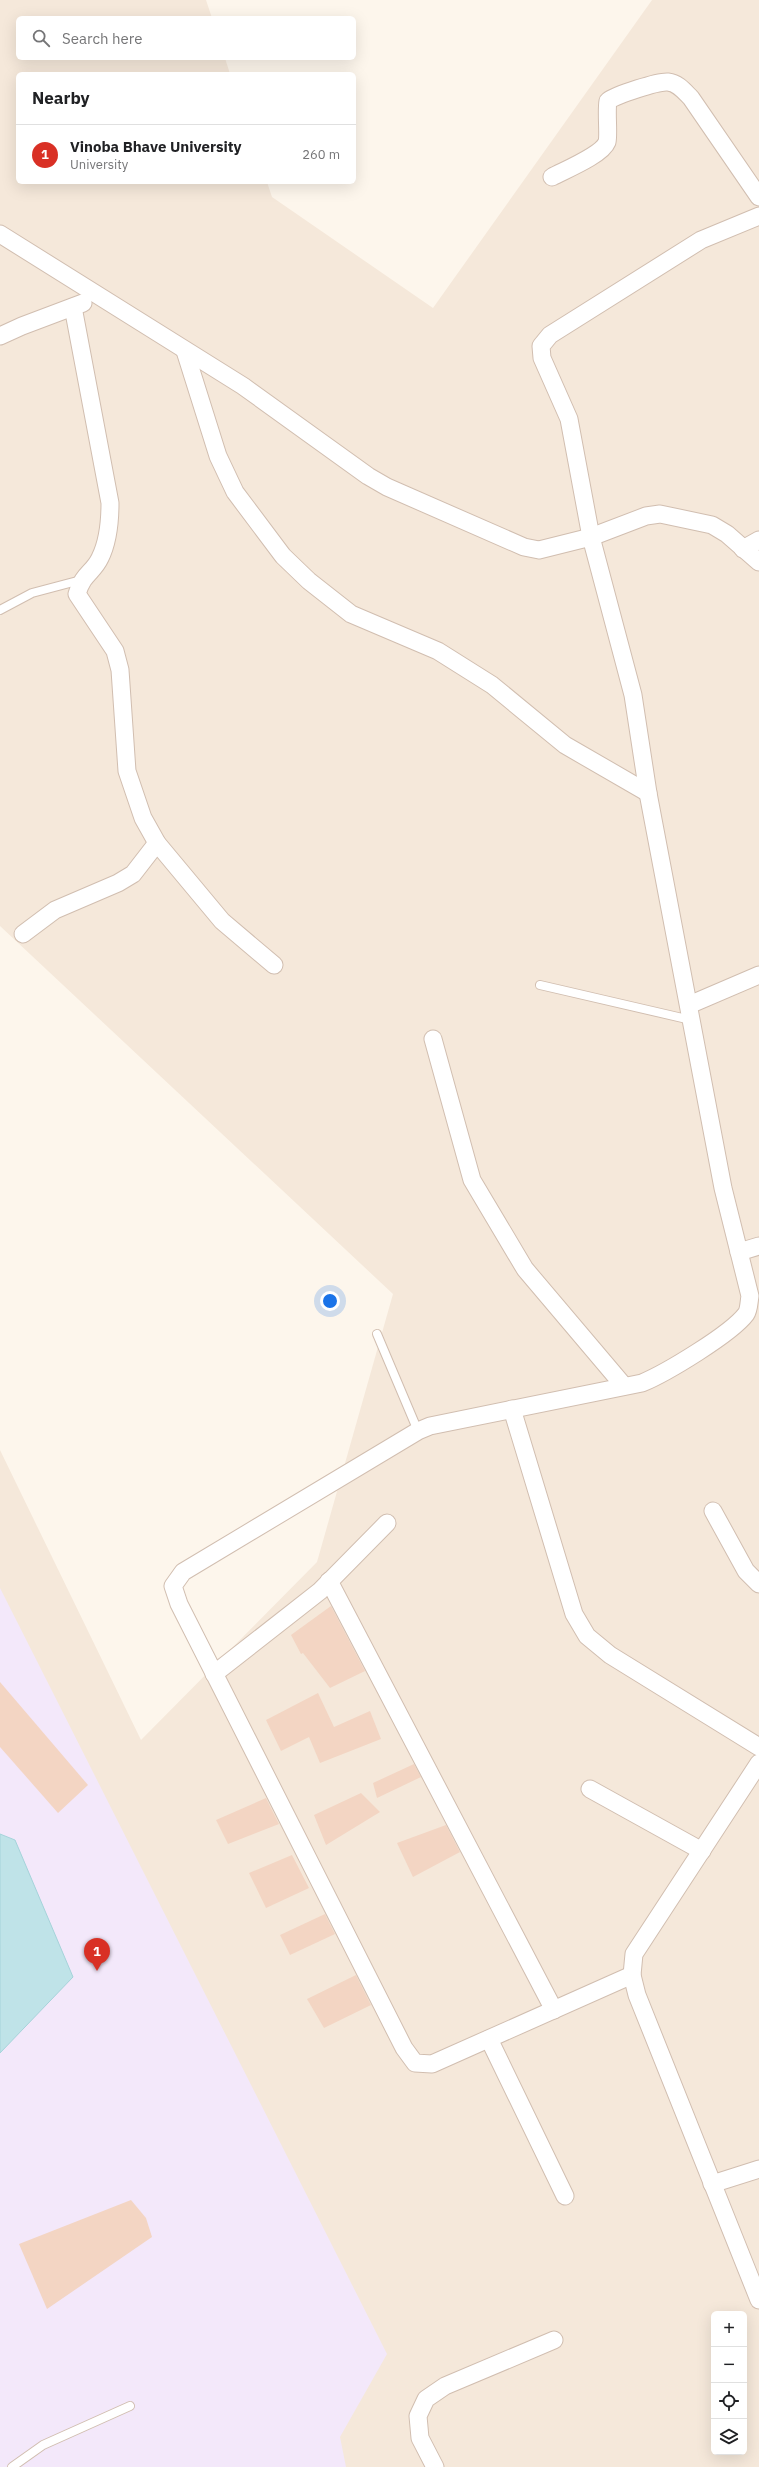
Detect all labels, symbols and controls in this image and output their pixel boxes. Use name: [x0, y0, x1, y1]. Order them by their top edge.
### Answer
search box: [16, 16, 356, 60]
icon: search: [30, 27, 52, 49]
text: Search here: [62, 29, 142, 48]
text: Nearby: [32, 87, 90, 109]
text: Vinoba Bhave University: [70, 137, 242, 156]
text: 1: [41, 146, 49, 163]
text: 260 m: [302, 146, 340, 163]
text: University: [70, 156, 128, 173]
your location: [320, 1291, 340, 1311]
pin: 1: [84, 1938, 110, 1971]
map controls: [711, 2311, 747, 2455]
button: +: [711, 2311, 747, 2347]
button: −: [711, 2347, 747, 2383]
button: locate: [711, 2383, 747, 2419]
button: layers: [711, 2419, 747, 2455]

